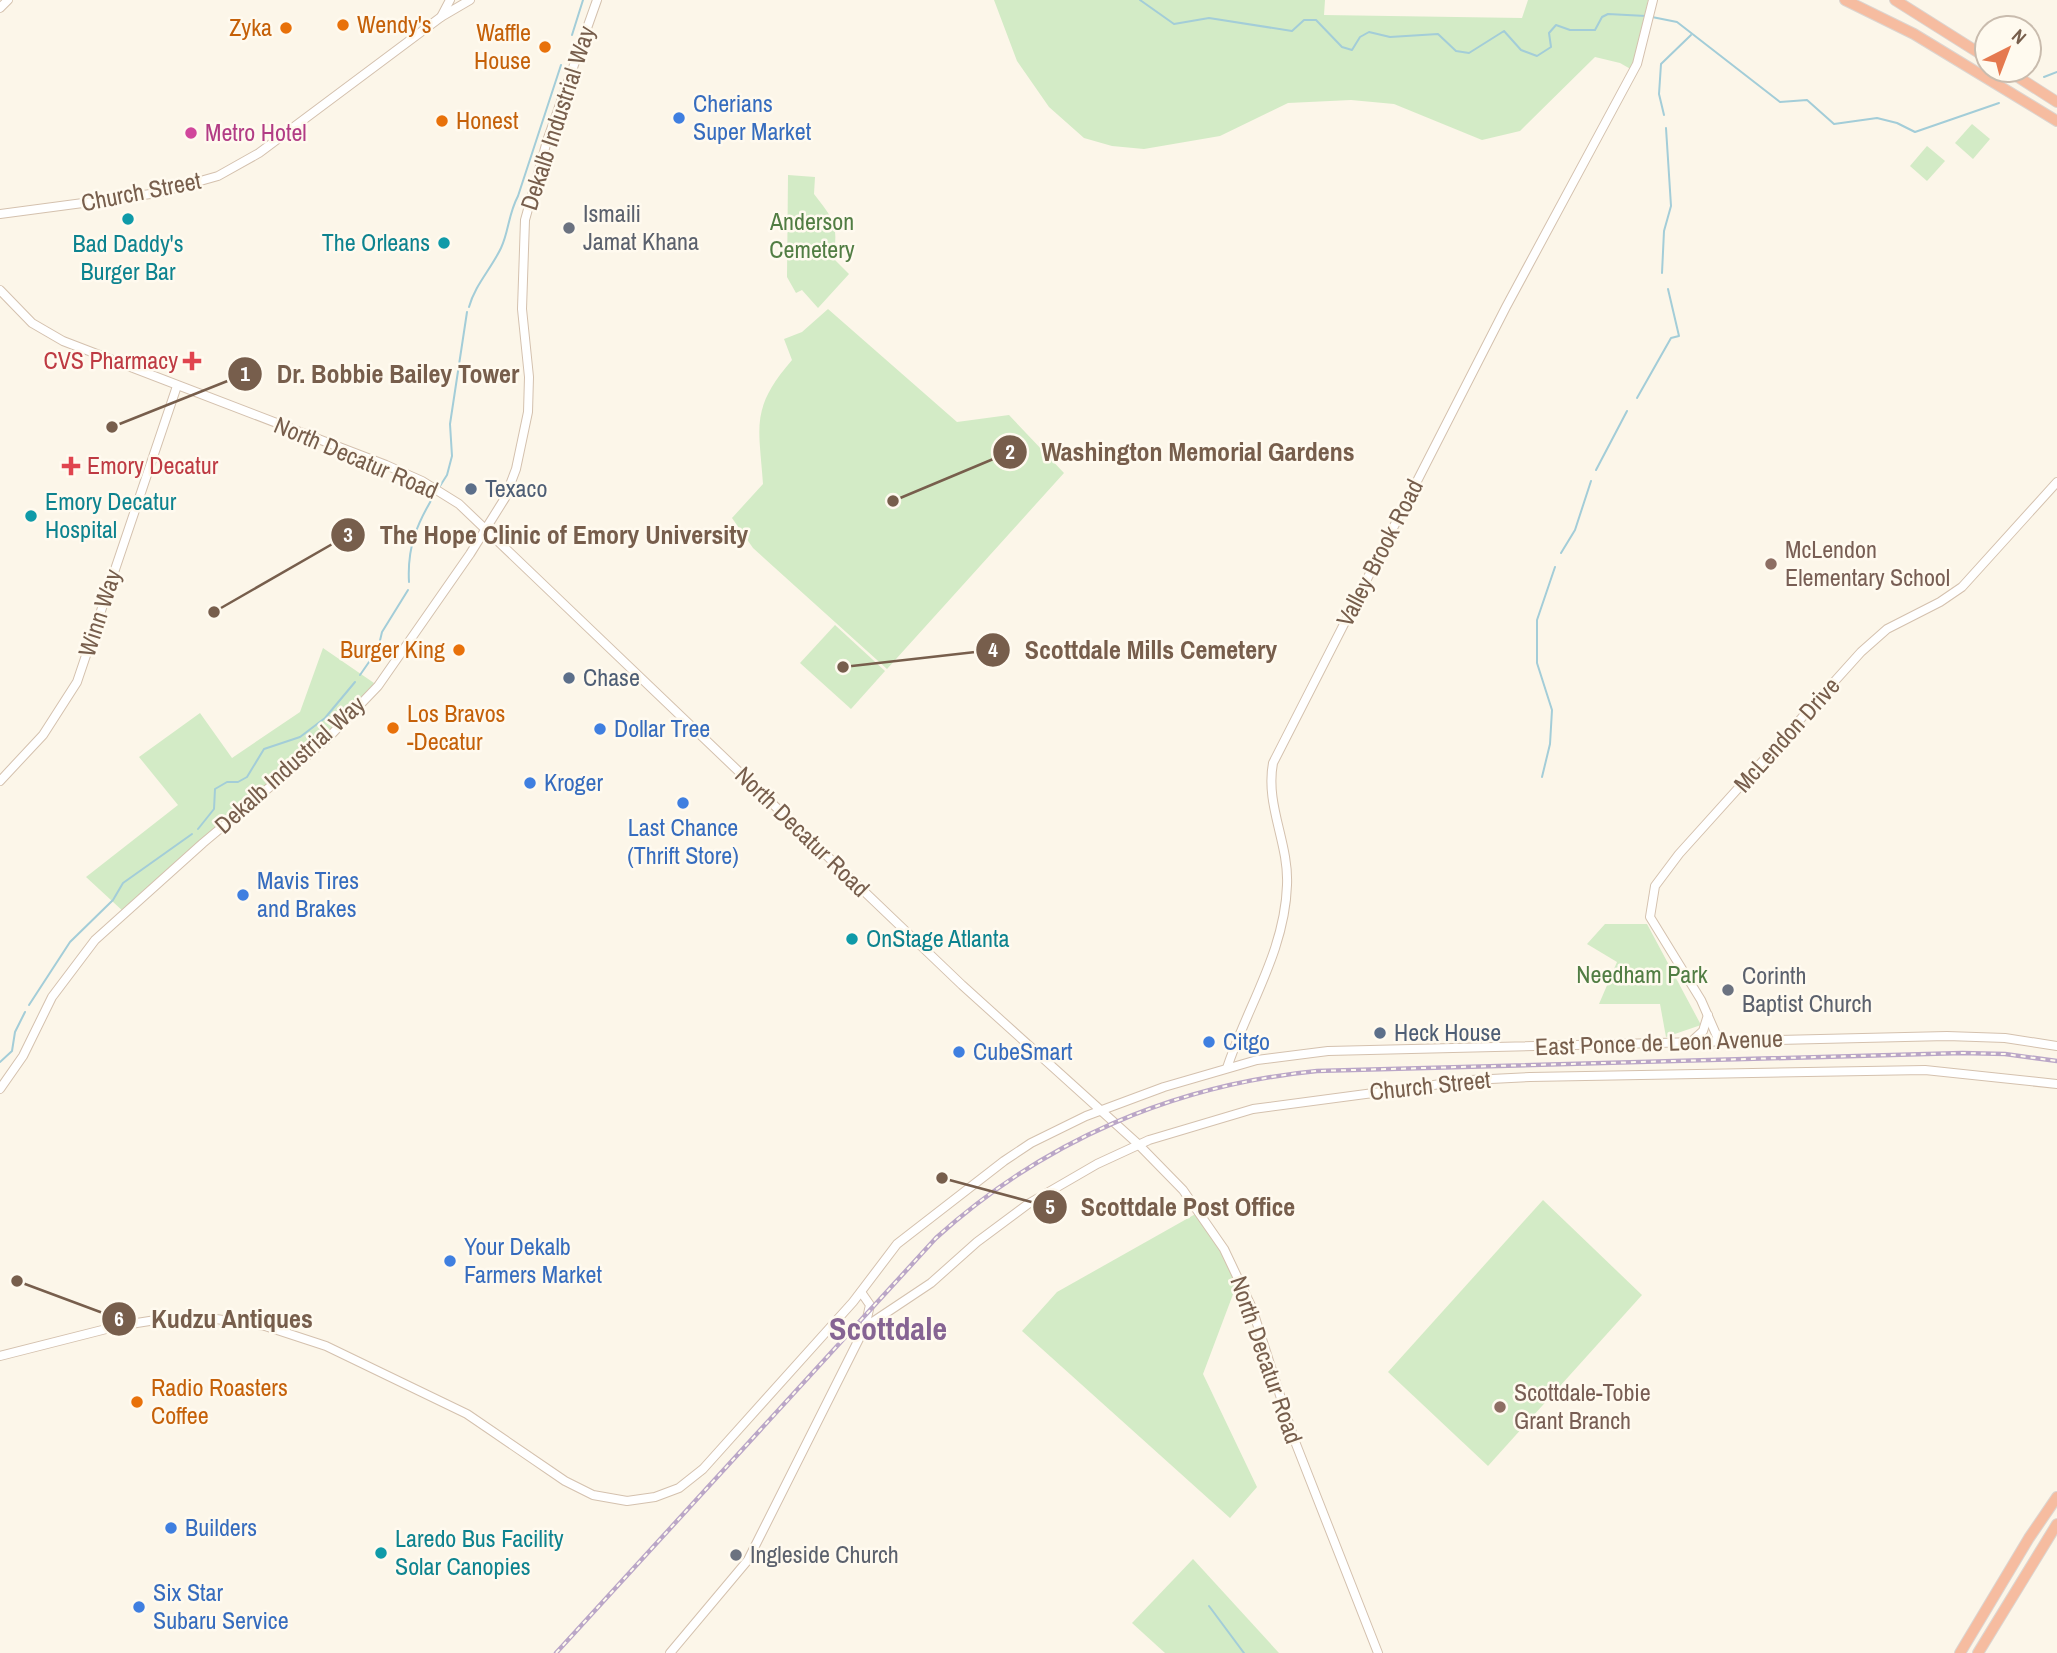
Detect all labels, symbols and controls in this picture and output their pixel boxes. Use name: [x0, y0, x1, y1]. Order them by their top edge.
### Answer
place label: Wendy's: [357, 8, 432, 40]
place label: Zyka: [229, 11, 272, 43]
north arrow: [1973, 14, 2043, 84]
place label: Waffle House: [474, 16, 531, 76]
marker: Wendy's: [335, 17, 351, 33]
marker: Zyka: [278, 20, 294, 36]
street label: Dekalb Industrial Way: [512, 21, 602, 214]
text: N: [2006, 23, 2032, 50]
marker: Waffle House: [537, 39, 553, 55]
place label: Cherians Super Market: [693, 87, 812, 147]
place label: Honest: [456, 104, 519, 136]
marker: Cherians Super Market: [671, 110, 687, 126]
marker: Honest: [434, 113, 450, 129]
place label: Metro Hotel: [205, 116, 307, 148]
marker: Metro Hotel: [183, 125, 199, 141]
street label: Church Street: [78, 164, 204, 218]
place label: Ismaili Jamat Khana: [583, 197, 699, 257]
park label: Anderson Cemetery: [769, 205, 855, 265]
marker: Bad Daddy's Burger Bar: [120, 211, 136, 227]
marker: Ismaili Jamat Khana: [561, 220, 577, 236]
place label: The Orleans: [322, 226, 430, 258]
place label: Bad Daddy's Burger Bar: [73, 227, 183, 287]
marker: The Orleans: [436, 235, 452, 251]
place label: CVS Pharmacy: [43, 344, 178, 376]
callout: Dr. Bobbie Bailey Tower: [228, 350, 534, 397]
marker: CVS Pharmacy: [184, 353, 200, 369]
text: Dr. Bobbie Bailey Tower: [277, 356, 520, 391]
text: 1: [240, 359, 250, 388]
street label: North Decatur Road: [270, 408, 443, 506]
callout: Washington Memorial Gardens: [992, 428, 1368, 475]
text: Washington Memorial Gardens: [1041, 434, 1355, 469]
text: 2: [1005, 437, 1015, 466]
place label: Emory Decatur: [87, 449, 219, 481]
marker: Emory Decatur: [61, 456, 81, 476]
place label: Texaco: [485, 472, 547, 504]
street label: Valley Brook Road: [1328, 473, 1430, 632]
marker: Texaco: [463, 481, 479, 497]
place label: Emory Decatur Hospital: [45, 485, 177, 545]
marker: Emory Decatur Hospital: [23, 508, 39, 524]
callout: The Hope Clinic of Emory University: [331, 512, 762, 559]
text: The Hope Clinic of Emory University: [380, 517, 748, 552]
text: 3: [343, 520, 353, 549]
place label: McLendon Elementary School: [1785, 533, 1950, 593]
marker: McLendon Elementary School: [1763, 556, 1779, 572]
street label: Winn Way: [70, 565, 128, 660]
callout: Scottdale Mills Cemetery: [976, 626, 1291, 673]
text: Scottdale Mills Cemetery: [1025, 632, 1277, 667]
place label: Burger King: [340, 633, 445, 665]
text: 4: [988, 635, 998, 664]
marker: Burger King: [451, 642, 467, 658]
place label: Chase: [583, 661, 640, 693]
marker: Chase: [561, 670, 577, 686]
street label: McLendon Drive: [1726, 670, 1846, 799]
street label: Dekalb Industrial Way: [207, 688, 371, 840]
place label: Los Bravos -Decatur: [407, 697, 505, 757]
place label: Dollar Tree: [614, 712, 710, 744]
marker: Los Bravos -Decatur: [385, 720, 401, 736]
marker: Dollar Tree: [592, 721, 608, 737]
street label: North Decatur Road: [729, 759, 877, 904]
place label: Kroger: [544, 766, 604, 798]
marker: Kroger: [522, 775, 538, 791]
marker: Last Chance (Thrift Store): [675, 795, 691, 811]
place label: Last Chance (Thrift Store): [627, 811, 739, 871]
place label: Mavis Tires and Brakes: [257, 864, 359, 924]
marker: Mavis Tires and Brakes: [235, 887, 251, 903]
place label: OnStage Atlanta: [866, 922, 1009, 954]
marker: OnStage Atlanta: [844, 931, 860, 947]
park label: Needham Park: [1576, 958, 1708, 990]
place label: Corinth Baptist Church: [1742, 959, 1872, 1019]
marker: Corinth Baptist Church: [1720, 982, 1736, 998]
place label: Heck House: [1394, 1016, 1501, 1048]
street label: East Ponce de Leon Avenue: [1534, 1022, 1783, 1062]
place label: Citgo: [1223, 1025, 1270, 1057]
marker: Heck House: [1372, 1025, 1388, 1041]
marker: Citgo: [1201, 1034, 1217, 1050]
place label: CubeSmart: [973, 1035, 1073, 1067]
marker: CubeSmart: [951, 1044, 967, 1060]
street label: Church Street: [1368, 1063, 1492, 1107]
callout: Scottdale Post Office: [1032, 1183, 1310, 1230]
text: Scottdale Post Office: [1081, 1189, 1295, 1224]
text: 5: [1045, 1192, 1055, 1221]
place label: Your Dekalb Farmers Market: [464, 1230, 602, 1290]
marker: Your Dekalb Farmers Market: [442, 1253, 458, 1269]
street label: North Decatur Road: [1223, 1272, 1311, 1448]
callout: Kudzu Antiques: [102, 1295, 327, 1342]
text: Kudzu Antiques: [151, 1301, 313, 1336]
text: 6: [114, 1304, 124, 1333]
district label: Scottdale: [829, 1307, 947, 1350]
place label: Radio Roasters Coffee: [151, 1371, 288, 1431]
place label: Scottdale-Tobie Grant Branch: [1514, 1376, 1651, 1436]
marker: Radio Roasters Coffee: [129, 1394, 145, 1410]
marker: Scottdale-Tobie Grant Branch: [1492, 1399, 1508, 1415]
place label: Builders: [185, 1511, 257, 1543]
marker: Builders: [163, 1520, 179, 1536]
place label: Laredo Bus Facility Solar Canopies: [395, 1522, 564, 1582]
place label: Ingleside Church: [750, 1538, 899, 1570]
marker: Laredo Bus Facility Solar Canopies: [373, 1545, 389, 1561]
marker: Ingleside Church: [728, 1547, 744, 1563]
place label: Six Star Subaru Service: [153, 1576, 289, 1636]
marker: Six Star Subaru Service: [131, 1599, 147, 1615]

